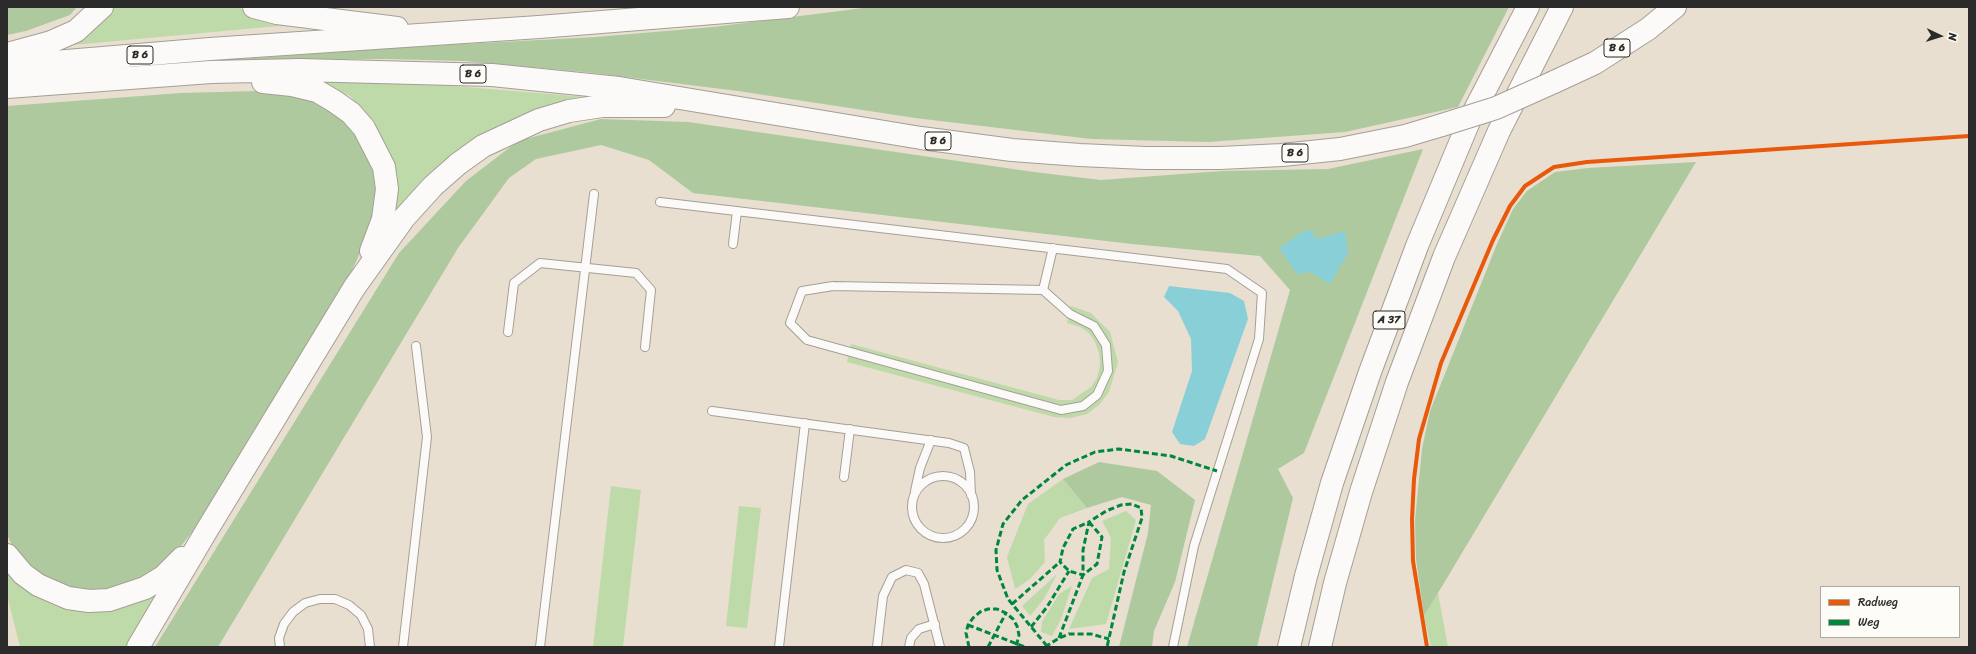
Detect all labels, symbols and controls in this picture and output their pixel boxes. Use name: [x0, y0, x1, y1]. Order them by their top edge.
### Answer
north arrow: [1920, 16, 1960, 56]
text: N: [1943, 32, 1962, 41]
road number: B 6: [1604, 39, 1630, 57]
road number: B 6: [127, 46, 153, 64]
road number: B 6: [460, 65, 486, 83]
road number: B 6: [925, 132, 951, 150]
road number: B 6: [1282, 144, 1308, 162]
road number: A 37: [1373, 311, 1405, 329]
legend: [1820, 586, 1960, 638]
text: Radweg: [1858, 591, 1898, 613]
text: Weg: [1858, 611, 1879, 633]

